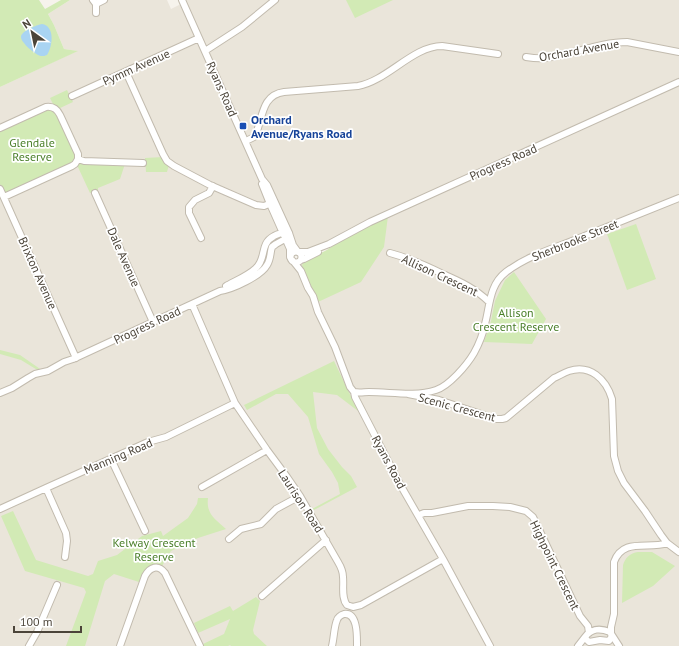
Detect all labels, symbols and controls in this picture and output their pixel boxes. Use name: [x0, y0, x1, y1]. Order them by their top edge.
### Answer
north arrow: [12, 12, 52, 52]
text: N: [20, 16, 33, 31]
street label: Orchard Avenue: [538, 36, 620, 64]
street label: Pymm Avenue: [100, 45, 172, 89]
street label: Ryans Road: [203, 59, 241, 119]
place label: Orchard Avenue/Ryans Road: [251, 112, 352, 141]
marker: Orchard Avenue/Ryans Road: [238, 121, 248, 131]
park label: Glendale Reserve: [9, 135, 55, 164]
street label: Progress Road: [467, 140, 539, 184]
street label: Sherbrooke Street: [529, 216, 621, 264]
street label: Dale Avenue: [104, 225, 144, 289]
street label: Brixton Avenue: [15, 234, 61, 312]
street label: Allison Crescent: [400, 251, 480, 299]
street label: Progress Road: [111, 303, 183, 347]
park label: Allison Crescent Reserve: [473, 305, 559, 334]
street label: Scenic Crescent: [417, 389, 497, 425]
street label: Ryans Road: [369, 433, 409, 491]
street label: Manning Road: [81, 435, 155, 477]
street label: Laurison Road: [275, 467, 327, 535]
street label: Highpoint Crescent: [527, 518, 583, 612]
park label: Kelway Crescent Reserve: [112, 535, 196, 564]
scale bar: [14, 608, 81, 634]
text: 100 m: [20, 614, 53, 629]

